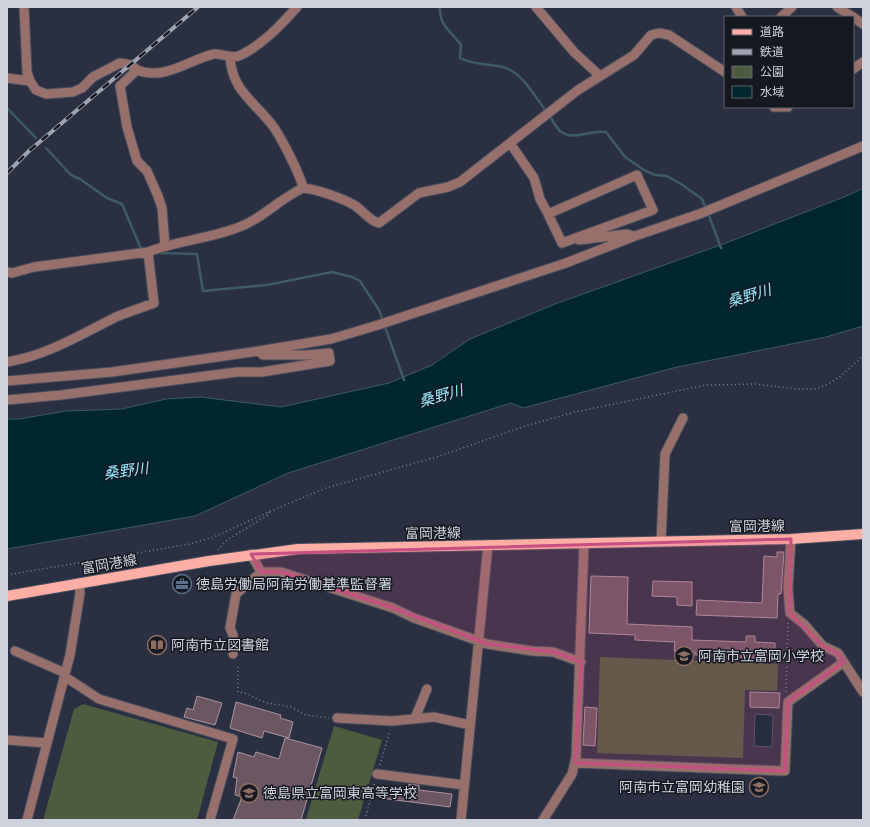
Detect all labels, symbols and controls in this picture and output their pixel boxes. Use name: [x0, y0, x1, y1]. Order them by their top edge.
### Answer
legend: [724, 16, 854, 108]
text: 道路: [760, 24, 784, 39]
text: 鉄道: [760, 44, 784, 59]
text: 公園: [760, 64, 784, 79]
text: 水域: [760, 84, 784, 99]
water label: 桑野川: [725, 279, 775, 311]
water label: 桑野川: [417, 380, 467, 411]
water label: 桑野川: [102, 458, 152, 483]
street label: 富岡港線: [729, 517, 785, 535]
street label: 富岡港線: [405, 524, 461, 542]
street label: 富岡港線: [80, 550, 138, 578]
office icon: 徳島労働局阿南労働基準監督署: [171, 573, 193, 595]
place label: 徳島労働局阿南労働基準監督署: [196, 575, 392, 593]
library icon: 阿南市立図書館: [146, 634, 168, 656]
place label: 阿南市立図書館: [171, 636, 269, 654]
school or university icon: 阿南市立富岡小学校: [673, 645, 695, 667]
place label: 阿南市立富岡小学校: [698, 647, 824, 665]
school or university icon: 阿南市立富岡幼稚園: [748, 776, 770, 798]
place label: 阿南市立富岡幼稚園: [619, 778, 745, 796]
school or university icon: 徳島県立富岡東高等学校: [238, 782, 260, 804]
place label: 徳島県立富岡東高等学校: [263, 784, 417, 802]

